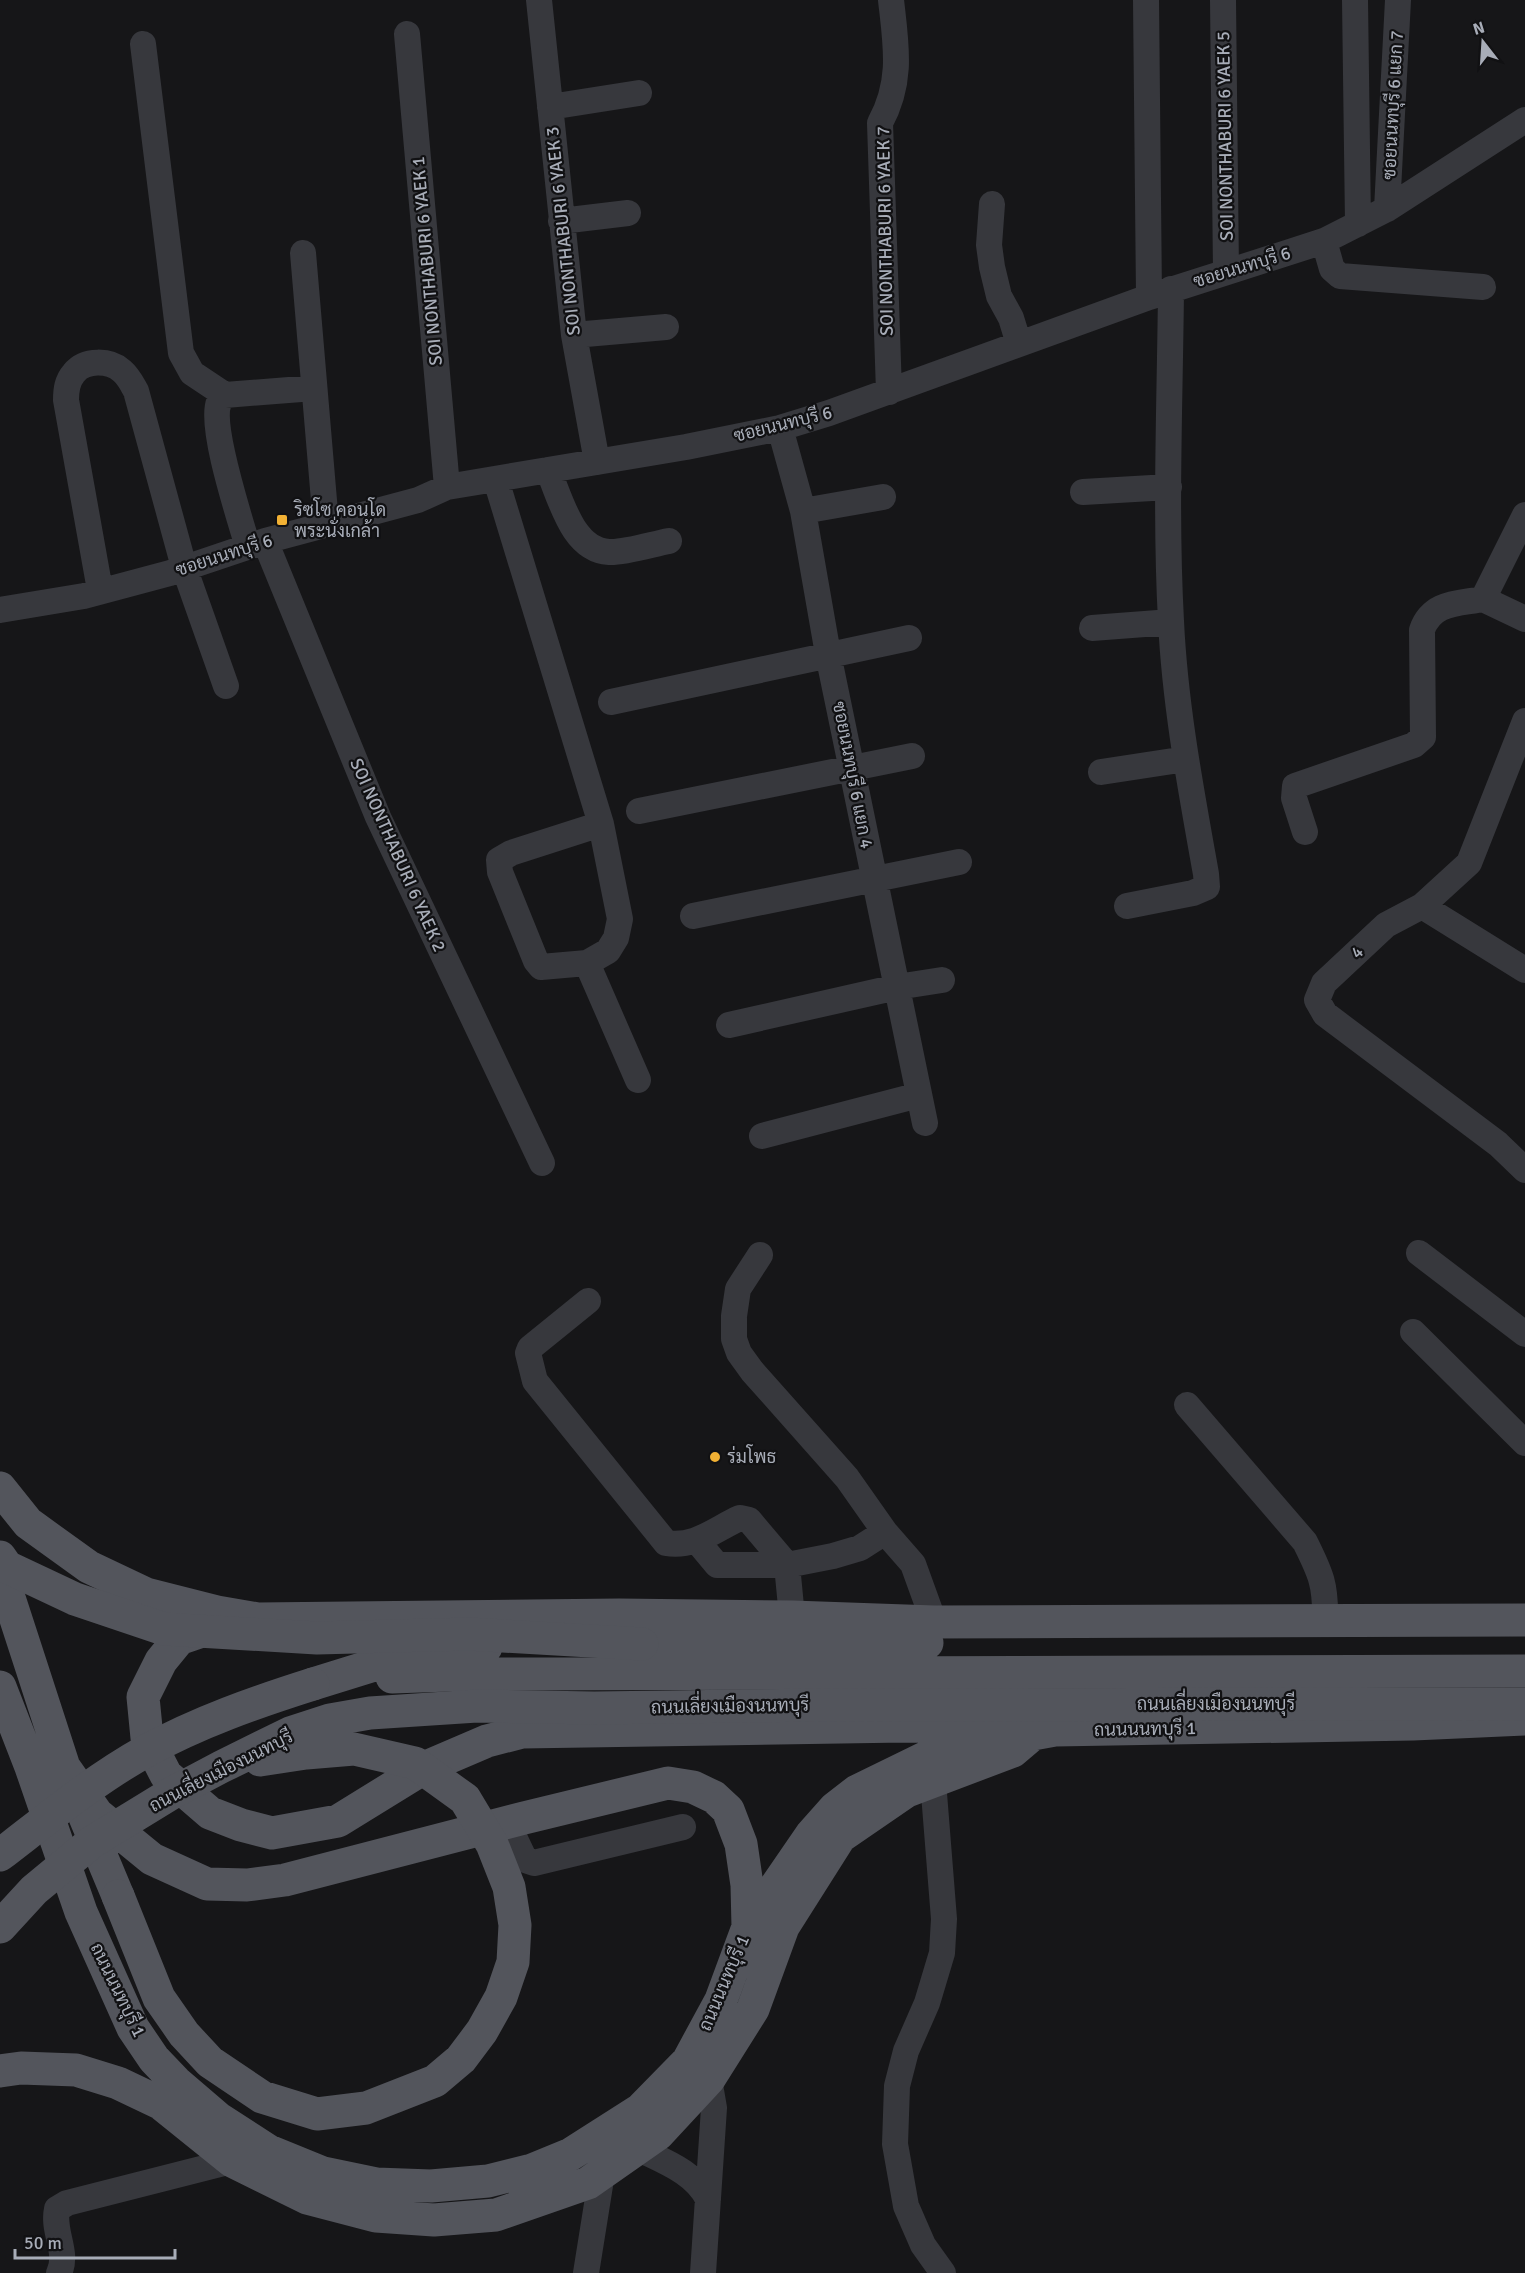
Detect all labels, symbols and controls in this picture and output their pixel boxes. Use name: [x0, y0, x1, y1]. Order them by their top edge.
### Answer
north arrow: [1453, 12, 1513, 72]
text: N: [1471, 17, 1487, 40]
street label: ซอยนนทบุรี 6 แยก 7: [1376, 30, 1409, 180]
street label: SOI NONTHABURI 6 YAEK 5: [1212, 31, 1238, 241]
street label: SOI NONTHABURI 6 YAEK 3: [541, 126, 585, 336]
street label: SOI NONTHABURI 6 YAEK 7: [872, 126, 898, 336]
street label: SOI NONTHABURI 6 YAEK 1: [407, 156, 447, 366]
street label: ซอยนนทบุรี 6: [1190, 240, 1294, 293]
street label: ซอยนนทบุรี 6: [731, 399, 835, 448]
place label: ริซโซ คอนโด พระนั่งเกล้า: [293, 497, 386, 542]
marker: ริซโซ คอนโด พระนั่งเกล้า: [275, 513, 289, 527]
street label: ซอยนนทบุรี 6: [172, 527, 276, 582]
street label: ซอยนนทบุรี 6 แยก 4: [827, 699, 880, 851]
street label: SOI NONTHABURI 6 YAEK 2: [345, 755, 451, 955]
street label: 4: [1346, 940, 1368, 963]
place label: ร่มโพธ: [727, 1444, 777, 1468]
marker: ร่มโพธ: [708, 1450, 722, 1464]
street label: ถนนเลี่ยงเมืองนนทบุรี: [1137, 1688, 1295, 1716]
street label: ถนนเลี่ยงเมืองนนทบุรี: [651, 1689, 810, 1719]
street label: ถนนนนทบุรี 1: [1094, 1715, 1196, 1742]
street label: ถนนเลี่ยงเมืองนนทบุรี: [143, 1721, 297, 1818]
street label: ถนนนนทบุรี 1: [692, 1931, 755, 2035]
street label: ถนนนนทบุรี 1: [85, 1938, 152, 2041]
scale bar: [15, 2222, 176, 2260]
text: 50 m: [24, 2232, 62, 2254]

